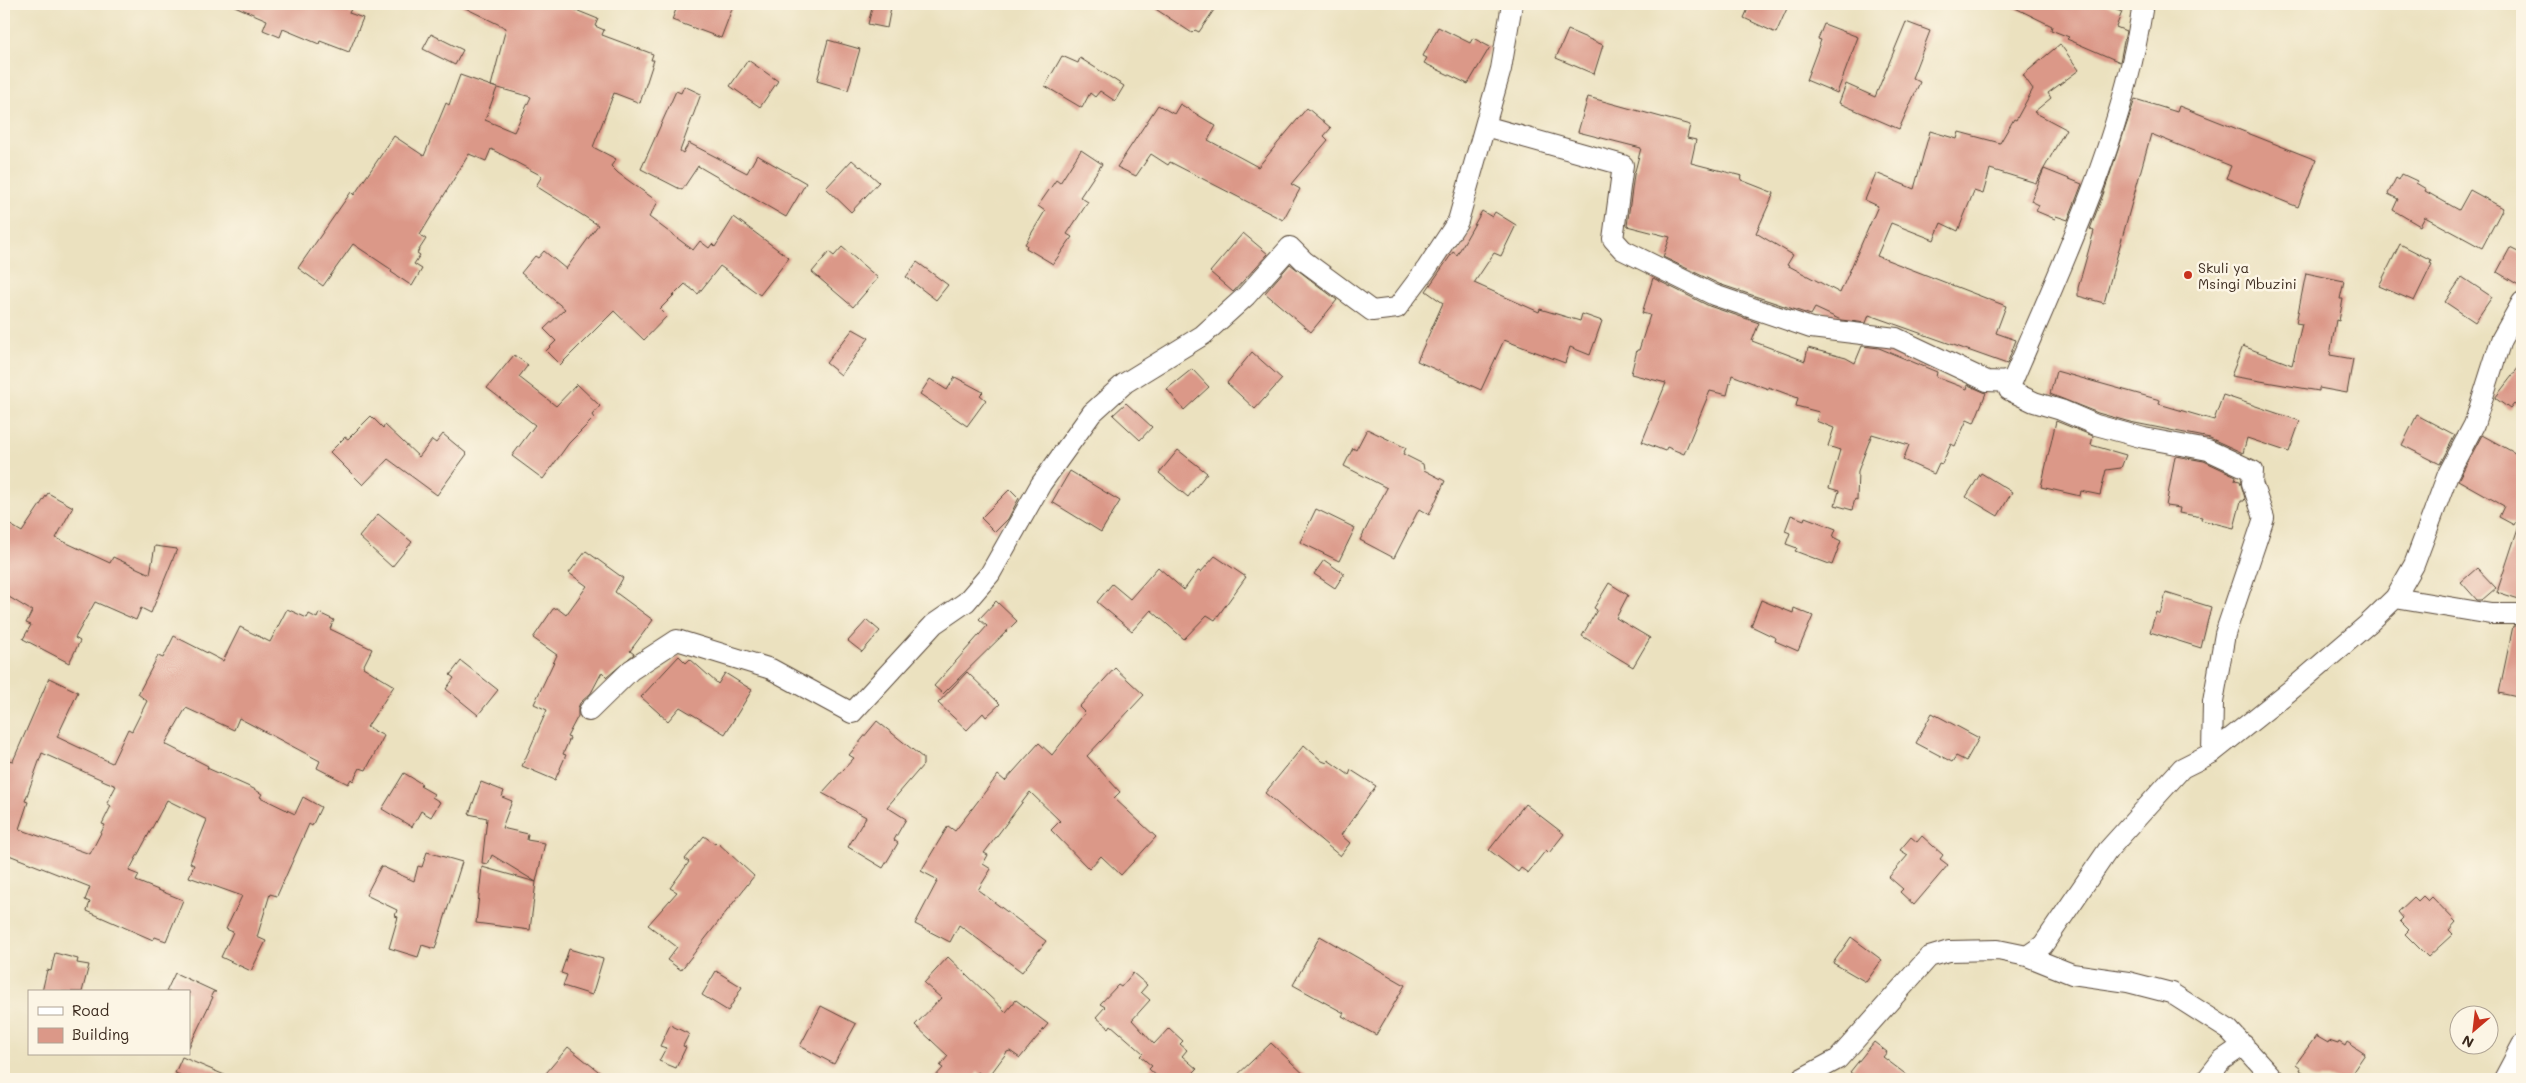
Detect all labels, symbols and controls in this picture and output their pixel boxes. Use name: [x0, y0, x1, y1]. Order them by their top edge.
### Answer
place label: Skuli ya Msingi Mbuzini: [2198, 258, 2297, 293]
marker: Skuli ya Msingi Mbuzini: [2182, 269, 2194, 281]
legend: [28, 990, 190, 1056]
text: Road: [72, 1000, 109, 1020]
north arrow: [2448, 1006, 2498, 1056]
text: Building: [72, 1024, 129, 1044]
text: N: [2459, 1031, 2477, 1053]

